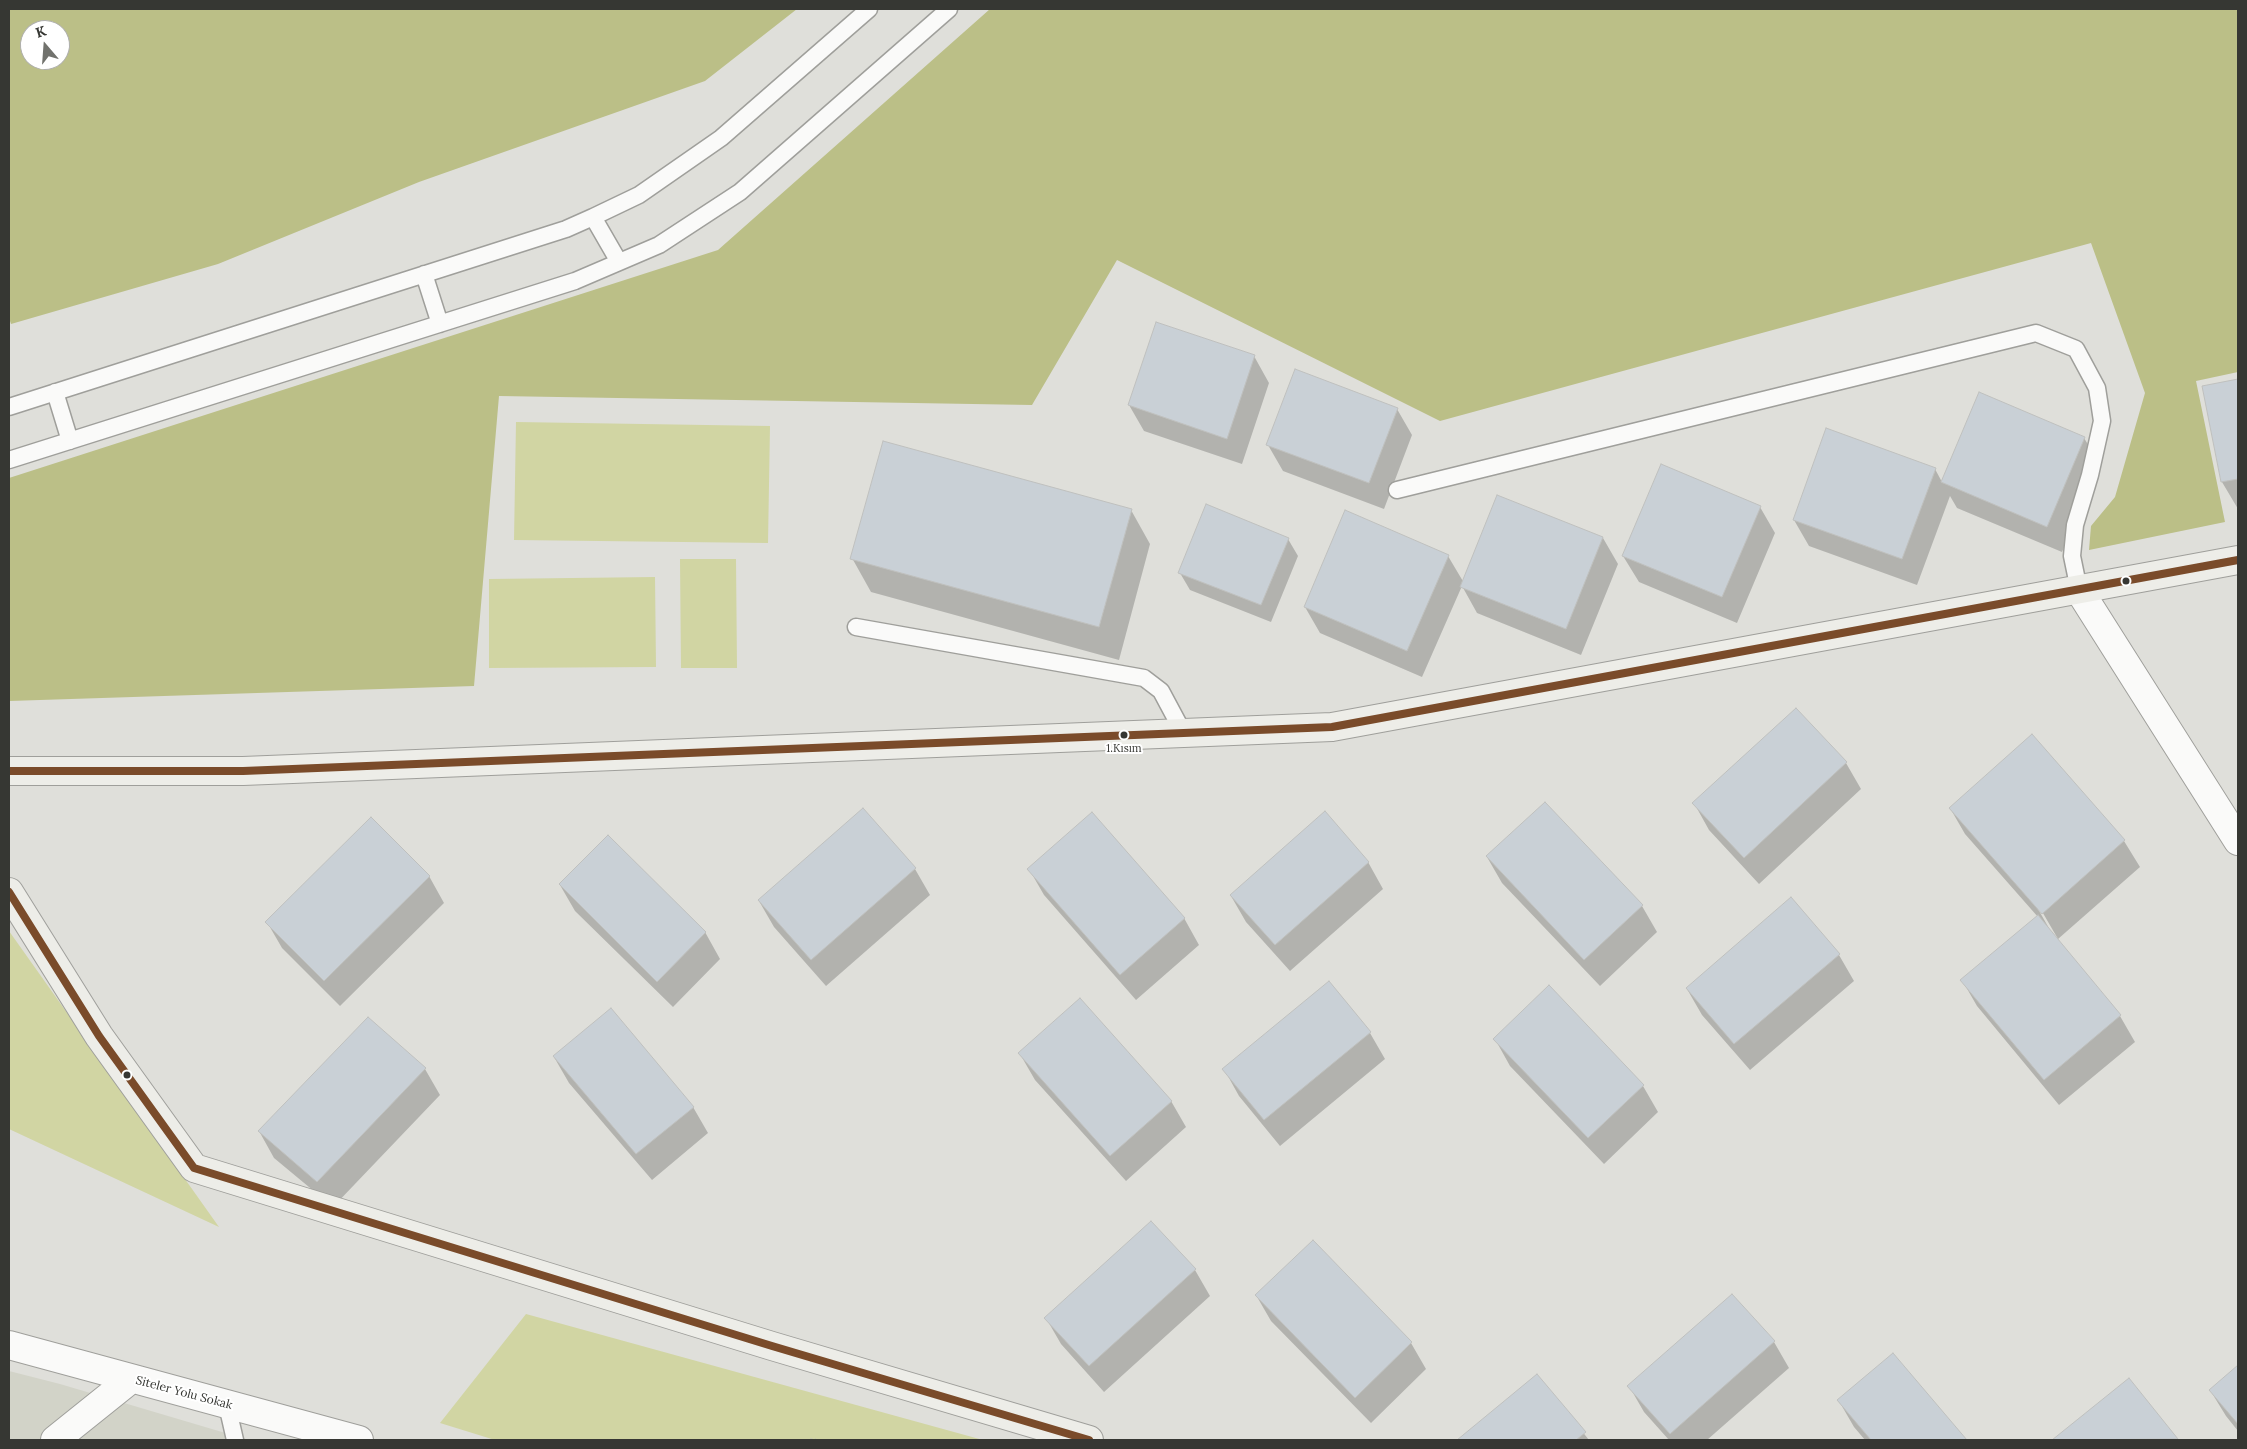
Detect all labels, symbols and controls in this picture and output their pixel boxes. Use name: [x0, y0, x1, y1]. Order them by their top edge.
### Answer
north arrow: [20, 20, 70, 70]
text: K: [33, 22, 48, 42]
unlabelled marker: [2121, 576, 2131, 586]
marker: 1.Kısım: [1119, 730, 1129, 740]
place label: 1.Kısım: [1106, 742, 1142, 756]
unlabelled marker: [122, 1070, 132, 1080]
street label: Siteler Yolu Sokak: [134, 1373, 234, 1413]

